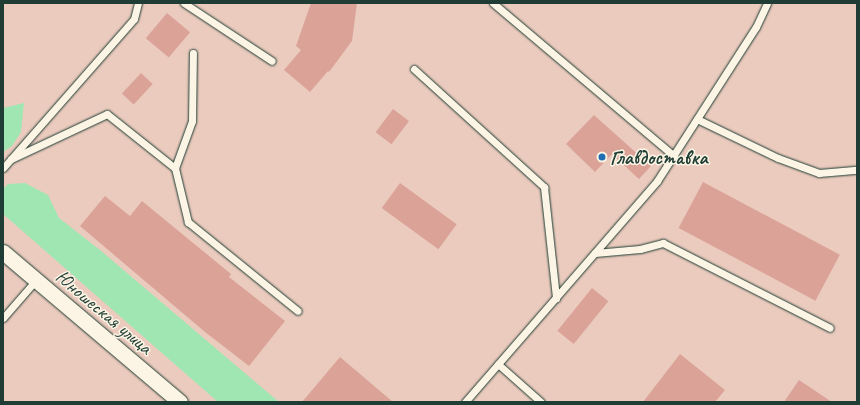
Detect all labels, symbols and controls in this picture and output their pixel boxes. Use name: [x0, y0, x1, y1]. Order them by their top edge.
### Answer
place label: Главдоставка: [610, 145, 707, 169]
marker: Главдоставка: [597, 152, 607, 162]
street label: Юношеская улица: [50, 264, 158, 360]

